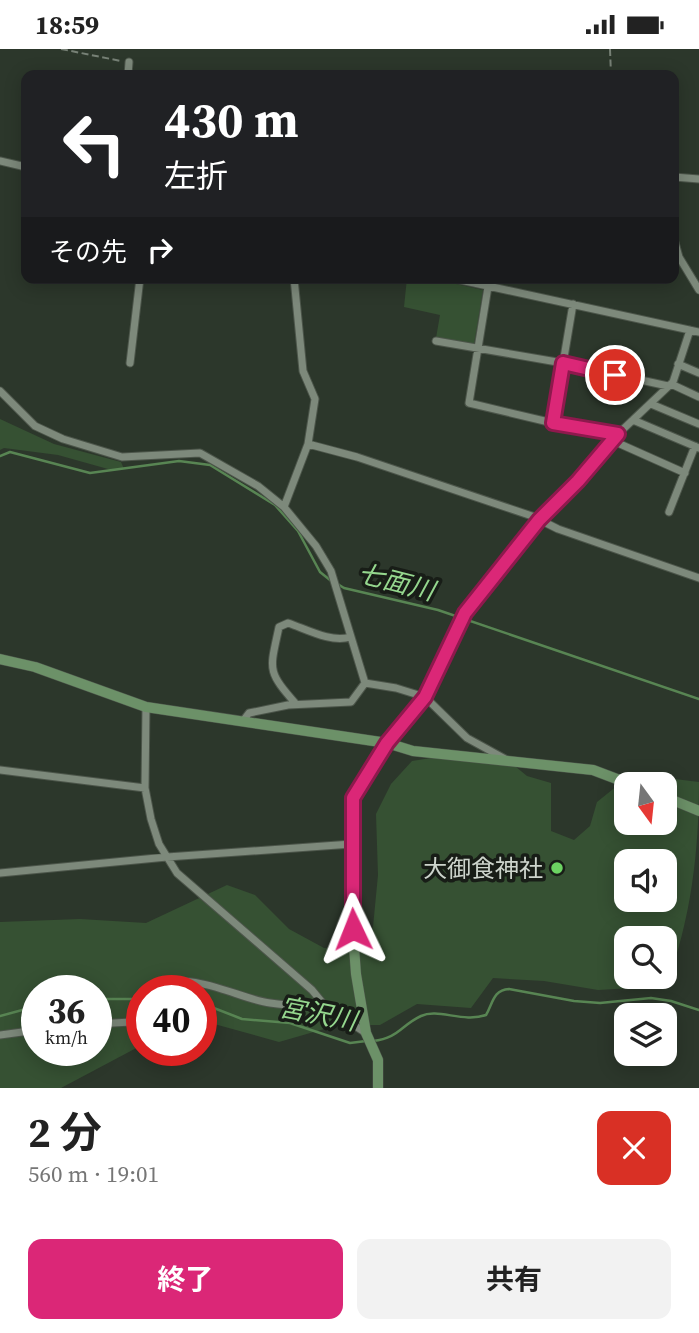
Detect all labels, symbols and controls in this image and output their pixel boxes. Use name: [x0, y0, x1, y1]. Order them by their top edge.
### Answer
text: 18:59: [35, 7, 99, 43]
text: 430 m: [164, 86, 299, 153]
icon: left: [49, 98, 140, 189]
text: 左折: [164, 154, 228, 198]
icon: right: [141, 231, 179, 269]
text: その先: [49, 234, 127, 270]
pin: [585, 345, 645, 405]
icon: arrive: [596, 356, 634, 394]
water label: 七面川: [354, 555, 441, 610]
north arrow: [614, 772, 677, 835]
map controls: [614, 772, 677, 1066]
button: sound: [614, 849, 677, 912]
place label: 大御食神社: [423, 852, 543, 885]
marker: 大御食神社: [549, 860, 565, 876]
position arrow: [316, 892, 390, 966]
button: search: [614, 926, 677, 989]
speed limit sign: 40: [126, 975, 217, 1066]
text: 36: [48, 987, 85, 1035]
water label: 宮沢川: [276, 989, 363, 1040]
button: layers: [614, 1003, 677, 1066]
text: km/h: [45, 1025, 88, 1050]
text: 2 分: [28, 1103, 102, 1161]
button: close: [597, 1111, 671, 1185]
text: 560 m · 19:01: [28, 1158, 159, 1190]
button: 終了: [28, 1239, 343, 1319]
button: 共有: [357, 1239, 671, 1319]

